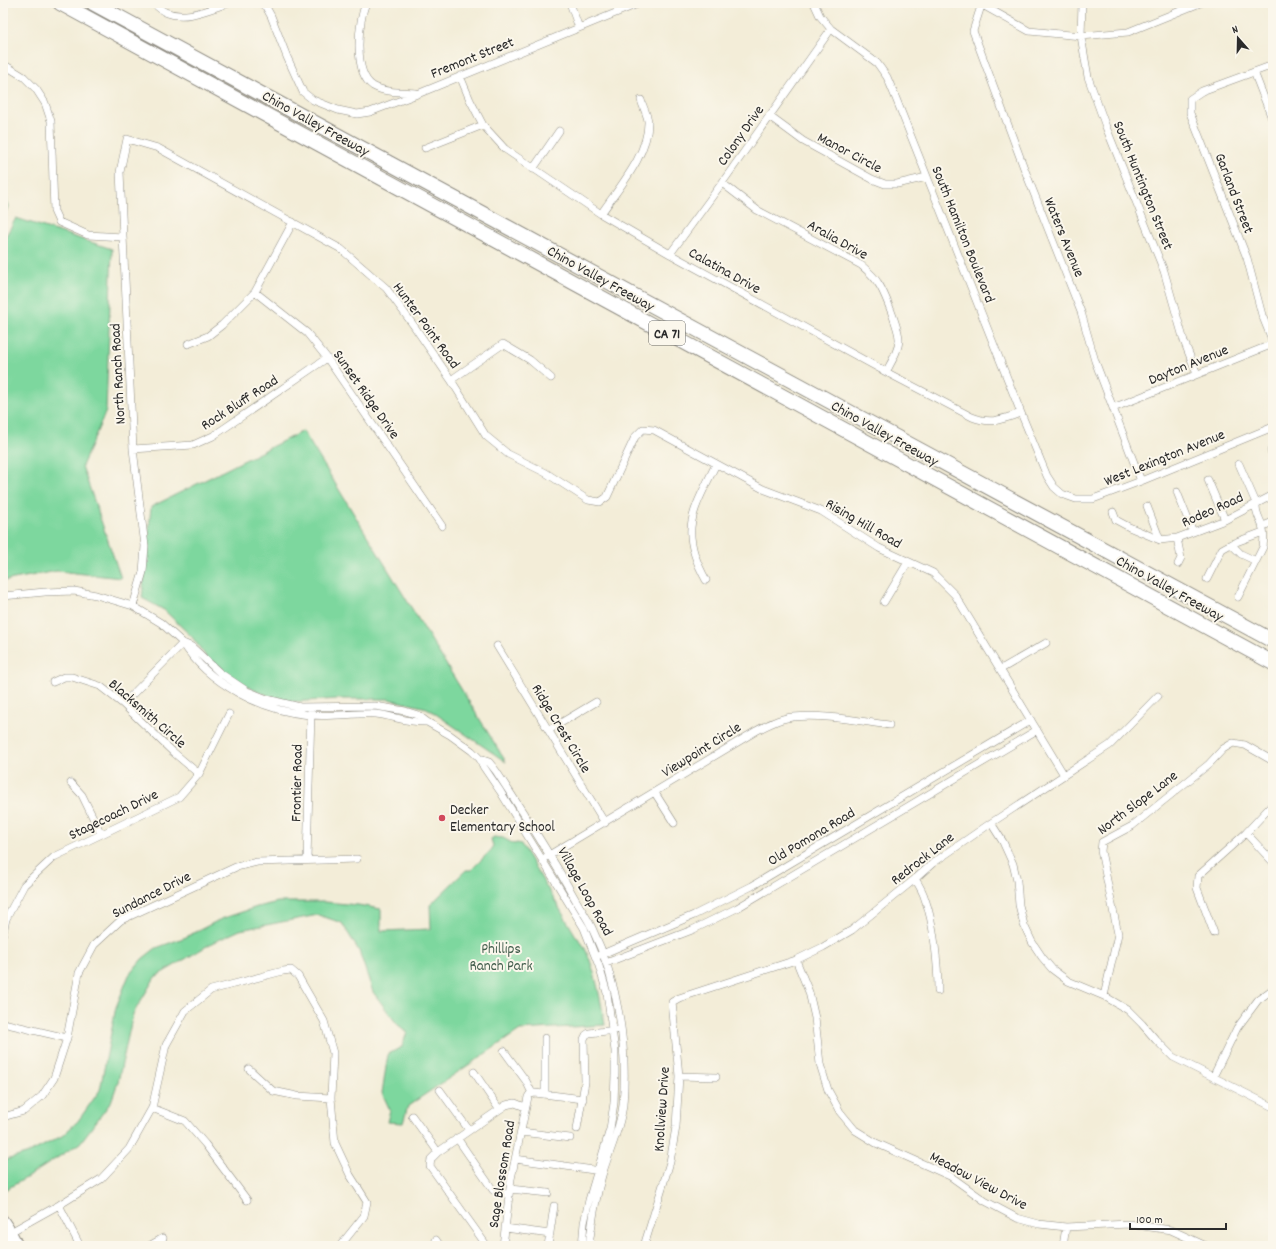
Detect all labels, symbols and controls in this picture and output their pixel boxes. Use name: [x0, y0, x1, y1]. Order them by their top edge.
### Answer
north arrow: [1218, 18, 1258, 58]
text: N: [1230, 22, 1241, 39]
street label: Fremont Street: [428, 32, 518, 86]
street label: Chino Valley Freeway: [257, 86, 374, 164]
street label: Colony Drive: [713, 101, 771, 171]
street label: South Huntington Street: [1106, 118, 1178, 254]
street label: Manor Circle: [813, 128, 886, 180]
street label: Garland Street: [1208, 150, 1259, 238]
street label: South Hamilton Boulevard: [925, 163, 1000, 306]
street label: Waters Avenue: [1037, 195, 1089, 281]
street label: Aralia Drive: [803, 215, 872, 267]
street label: Chino Valley Freeway: [542, 241, 659, 319]
street label: Calatina Drive: [684, 243, 765, 301]
street label: Hunter Point Road: [386, 278, 464, 374]
road number: CA 71: [649, 321, 685, 345]
street label: North Ranch Road: [105, 323, 133, 425]
street label: Dayton Avenue: [1145, 340, 1232, 392]
street label: Sunset Ridge Drive: [326, 346, 405, 445]
street label: Rock Bluff Road: [197, 370, 283, 437]
street label: Chino Valley Freeway: [826, 396, 943, 474]
street label: West Lexington Avenue: [1101, 424, 1229, 493]
street label: Rodeo Road: [1178, 487, 1247, 534]
street label: Rising Hill Road: [821, 494, 905, 556]
street label: Chino Valley Freeway: [1111, 551, 1228, 629]
street label: Blacksmith Circle: [103, 674, 191, 755]
street label: Ridge Crest Circle: [525, 680, 596, 778]
street label: Viewpoint Circle: [658, 717, 747, 784]
street label: Frontier Road: [286, 744, 310, 822]
street label: North Slope Lane: [1093, 766, 1183, 841]
street label: Stagecoach Drive: [65, 784, 163, 847]
place label: Decker Elementary School: [450, 800, 555, 839]
street label: Old Pomona Road: [764, 803, 860, 873]
marker: Decker Elementary School: [437, 813, 447, 823]
street label: Redrock Lane: [887, 827, 960, 891]
street label: Village Loop Road: [551, 844, 618, 940]
street label: Sundance Drive: [109, 866, 196, 925]
park label: Phillips Ranch Park: [469, 939, 533, 978]
street label: Knollview Drive: [649, 1065, 677, 1152]
street label: Sage Blossom Road: [484, 1119, 522, 1230]
street label: Meadow View Drive: [925, 1147, 1031, 1217]
scale bar: [1130, 1205, 1226, 1231]
text: 100 m: [1136, 1212, 1163, 1229]

